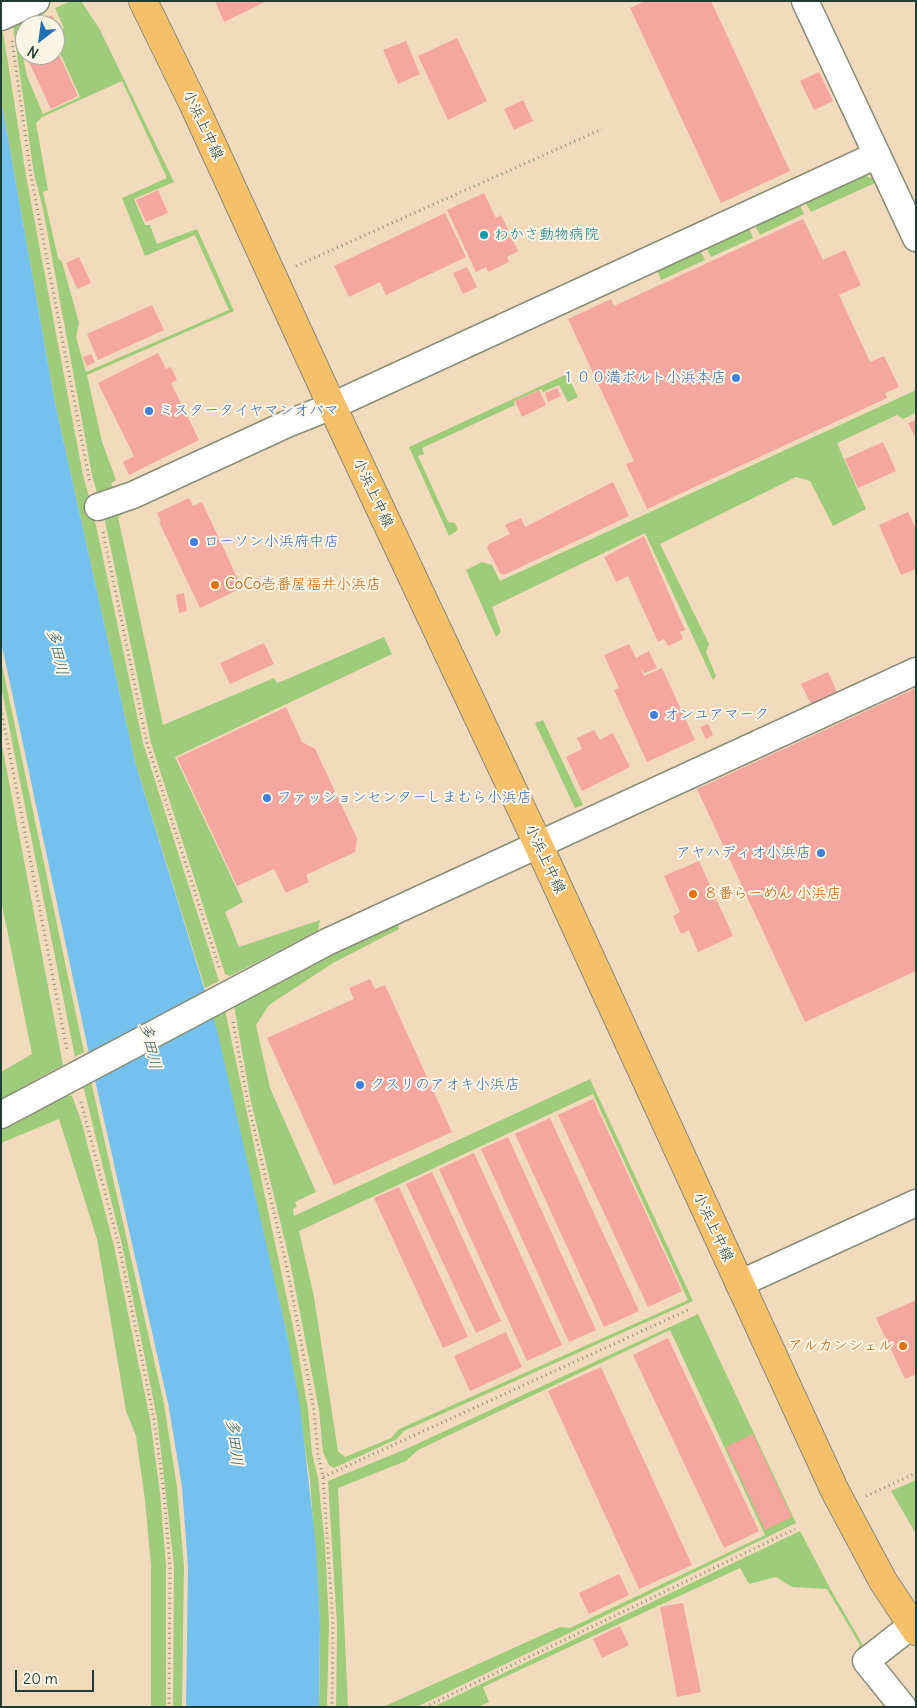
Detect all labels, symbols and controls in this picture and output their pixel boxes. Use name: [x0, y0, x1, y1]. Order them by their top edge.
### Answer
north arrow: [15, 15, 65, 65]
text: N: [24, 42, 42, 62]
street label: 小浜上中線: [179, 87, 227, 163]
place label: わかさ動物病院: [494, 226, 599, 244]
marker: わかさ動物病院: [478, 229, 490, 241]
place label: １００満ボルト小浜本店: [561, 369, 726, 387]
marker: １００満ボルト小浜本店: [730, 372, 742, 384]
place label: ミスタータイヤマンオバマ: [159, 402, 339, 420]
marker: ミスタータイヤマンオバマ: [143, 405, 155, 417]
street label: 小浜上中線: [349, 455, 397, 531]
place label: ローソン小浜府中店: [204, 533, 339, 551]
marker: ローソン小浜府中店: [188, 536, 200, 548]
place label: CoCo壱番屋福井小浜店: [225, 576, 381, 594]
marker: CoCo壱番屋福井小浜店: [209, 579, 221, 591]
water label: 多田川: [42, 626, 72, 678]
place label: オンユアマーク: [664, 706, 769, 724]
marker: オンユアマーク: [648, 709, 660, 721]
place label: ファッションセンターしまむら小浜店: [277, 789, 532, 807]
marker: ファッションセンターしまむら小浜店: [261, 792, 273, 804]
street label: 小浜上中線: [521, 821, 569, 897]
place label: アヤハディオ小浜店: [676, 844, 811, 862]
marker: アヤハディオ小浜店: [815, 847, 827, 859]
place label: ８番らーめん 小浜店: [703, 885, 842, 903]
marker: ８番らーめん 小浜店: [687, 888, 699, 900]
water label: 多田川: [135, 1020, 165, 1072]
place label: クスリのアオキ小浜店: [370, 1076, 520, 1094]
marker: クスリのアオキ小浜店: [354, 1079, 366, 1091]
street label: 小浜上中線: [689, 1189, 737, 1265]
place label: アルカンシェル: [788, 1337, 893, 1355]
marker: アルカンシェル: [897, 1340, 909, 1352]
water label: 多田川: [222, 1417, 246, 1467]
scale bar: [18, 1660, 96, 1692]
text: 20 m: [23, 1669, 58, 1688]

